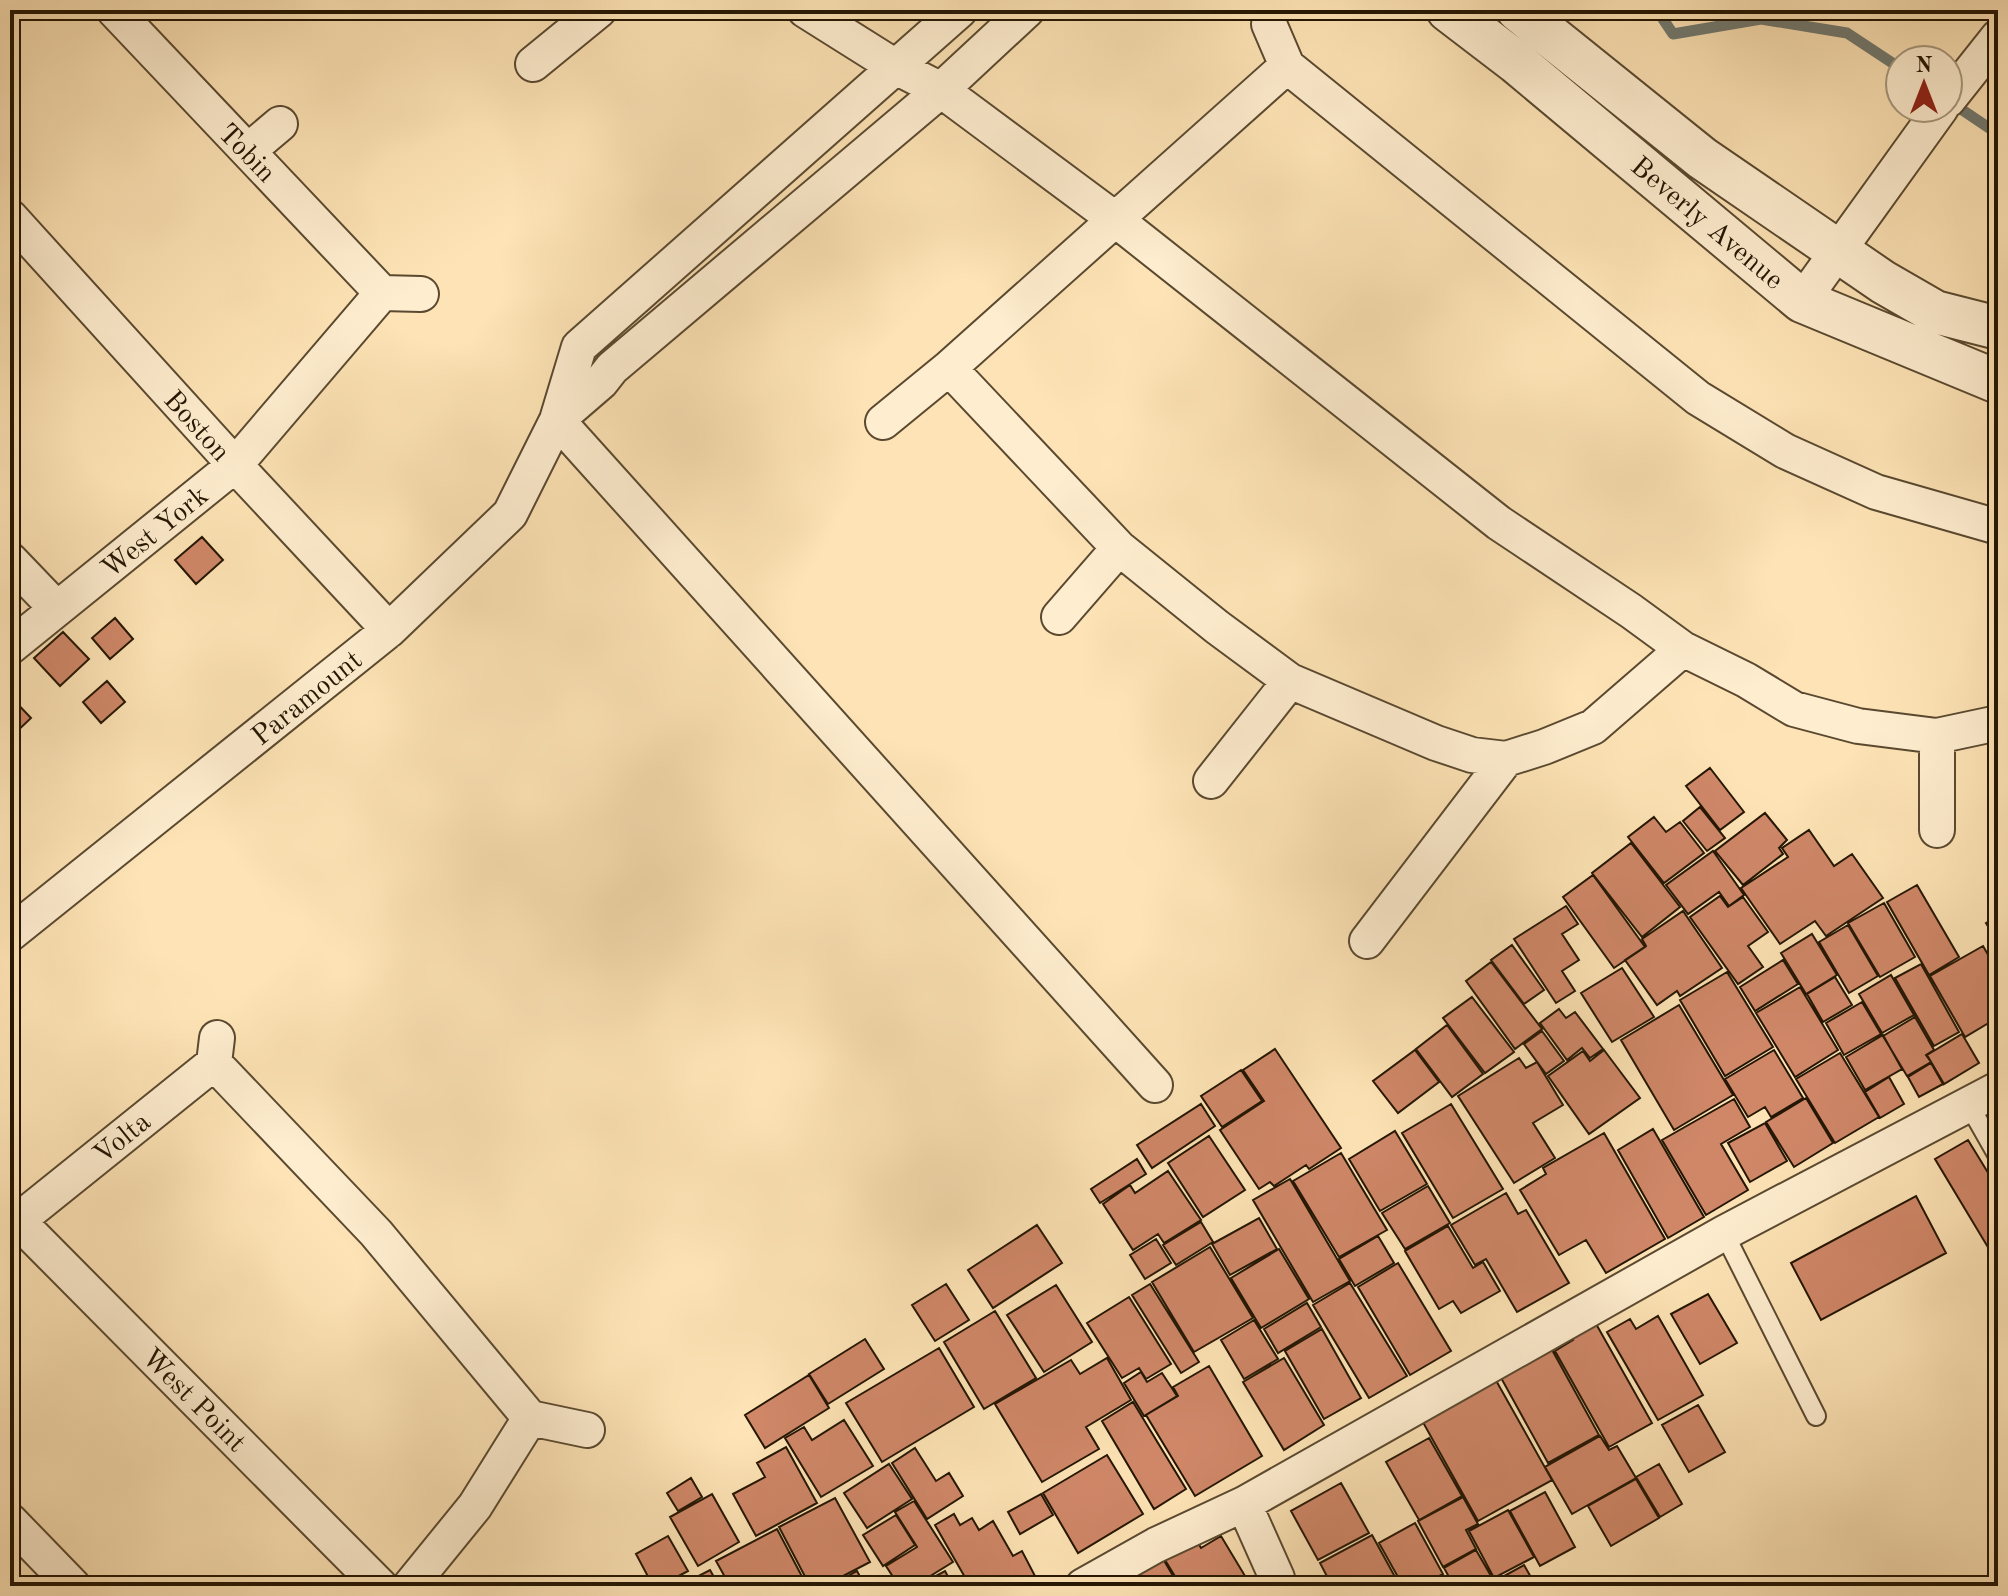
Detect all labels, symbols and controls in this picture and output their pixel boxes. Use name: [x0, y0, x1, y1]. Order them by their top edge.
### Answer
north arrow: [1884, 44, 1964, 124]
text: N: [1916, 55, 1933, 77]
street label: Tobin: [212, 120, 280, 189]
street label: Beverly Avenue: [1625, 153, 1788, 296]
street label: Boston: [157, 386, 234, 468]
street label: West York: [97, 482, 215, 585]
street label: Paramount: [247, 647, 368, 752]
street label: Volta: [89, 1108, 157, 1170]
street label: West Point: [136, 1344, 250, 1458]

